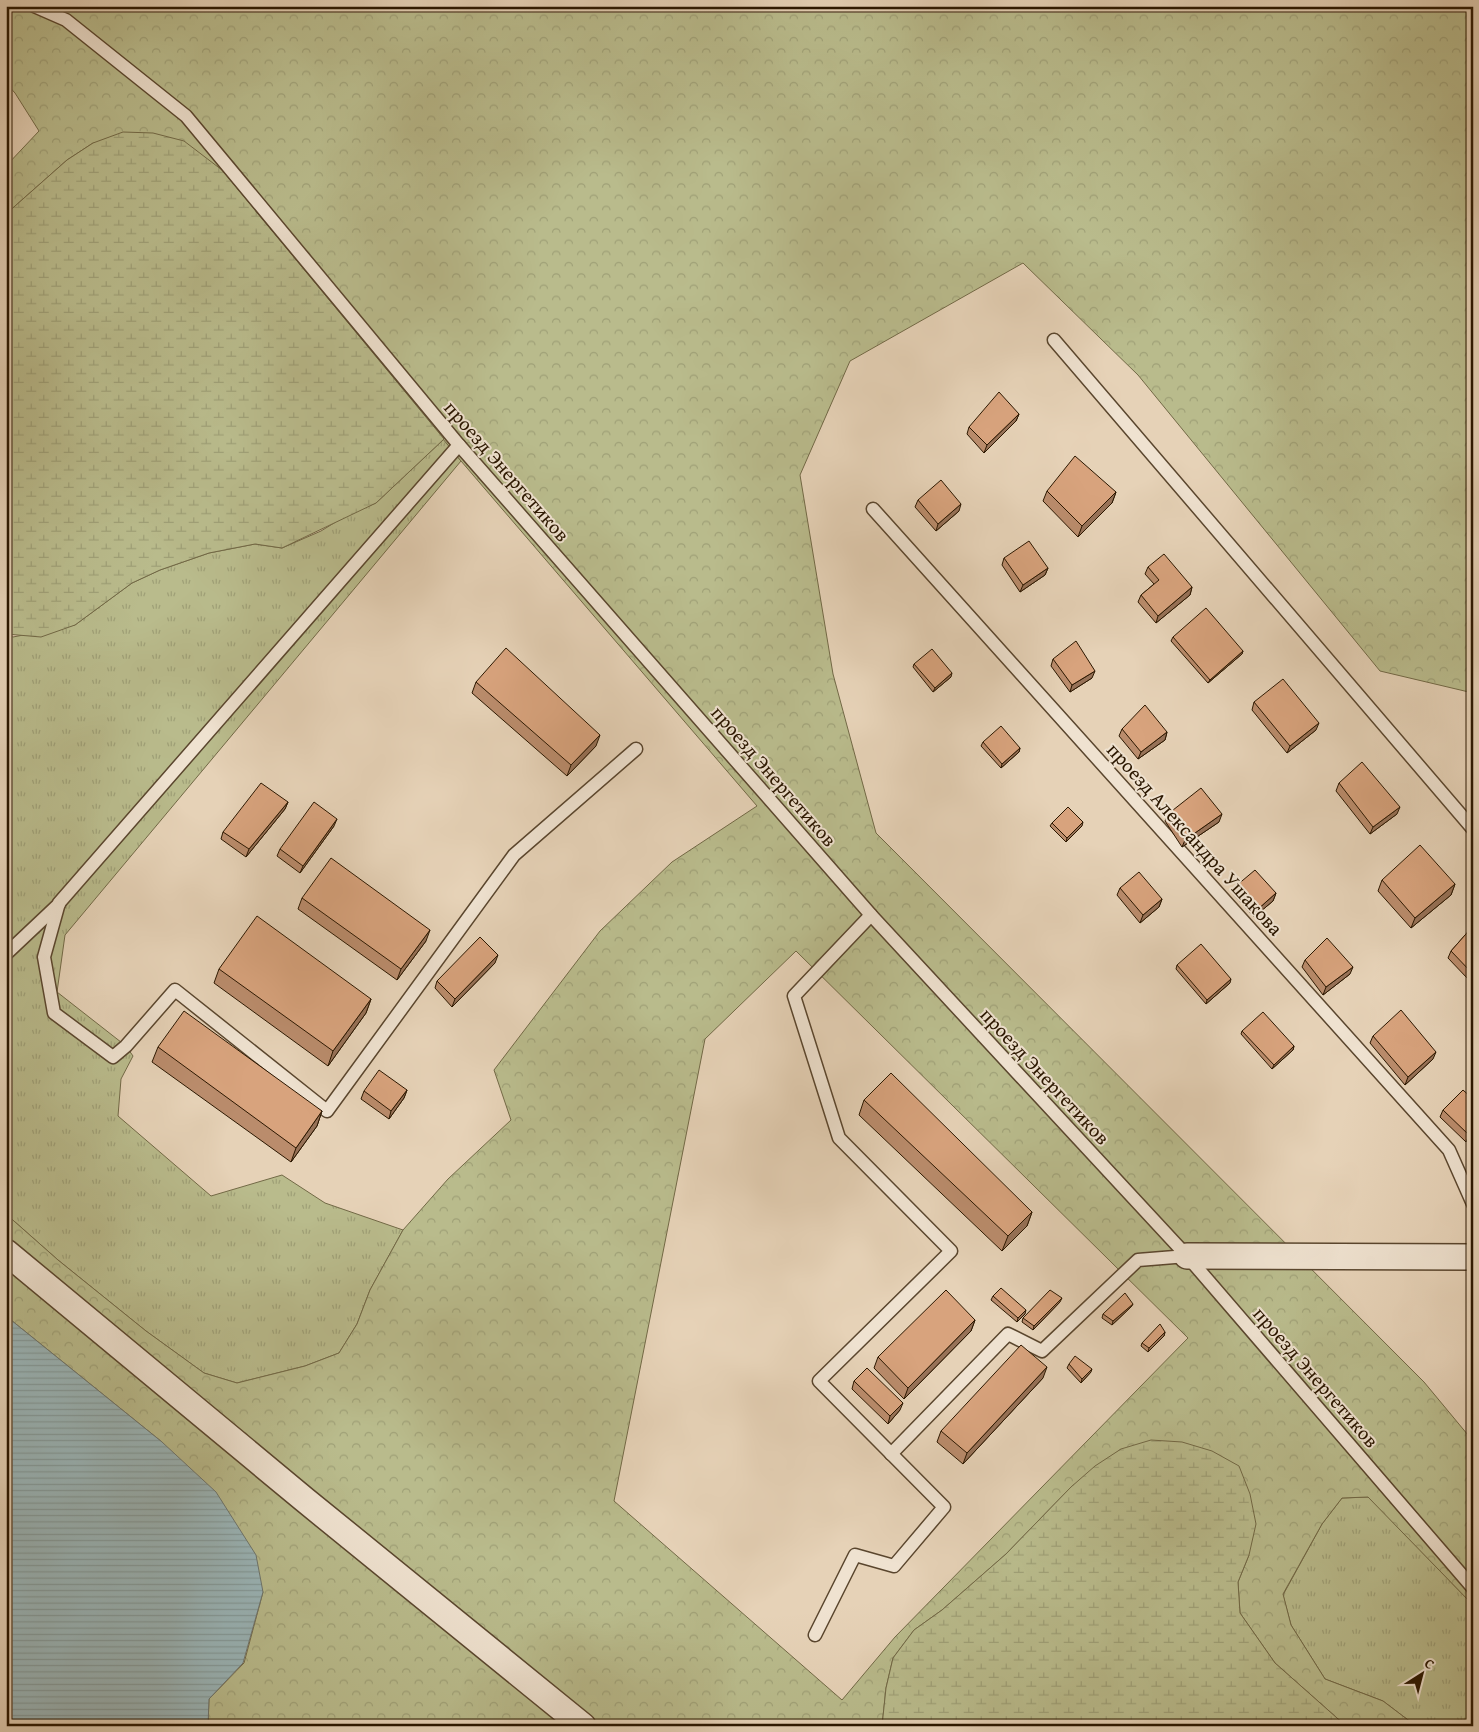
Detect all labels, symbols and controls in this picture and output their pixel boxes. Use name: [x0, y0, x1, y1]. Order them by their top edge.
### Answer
street label: проезд Энергетиков: [438, 394, 577, 548]
street label: проезд Энергетиков: [705, 699, 844, 853]
street label: проезд Александра Ушакова: [1101, 736, 1290, 942]
street label: проезд Энергетиков: [974, 1000, 1117, 1151]
street label: проезд Энергетиков: [1247, 1300, 1386, 1454]
north arrow: [1396, 1650, 1446, 1700]
text: С: [1421, 1653, 1439, 1674]

